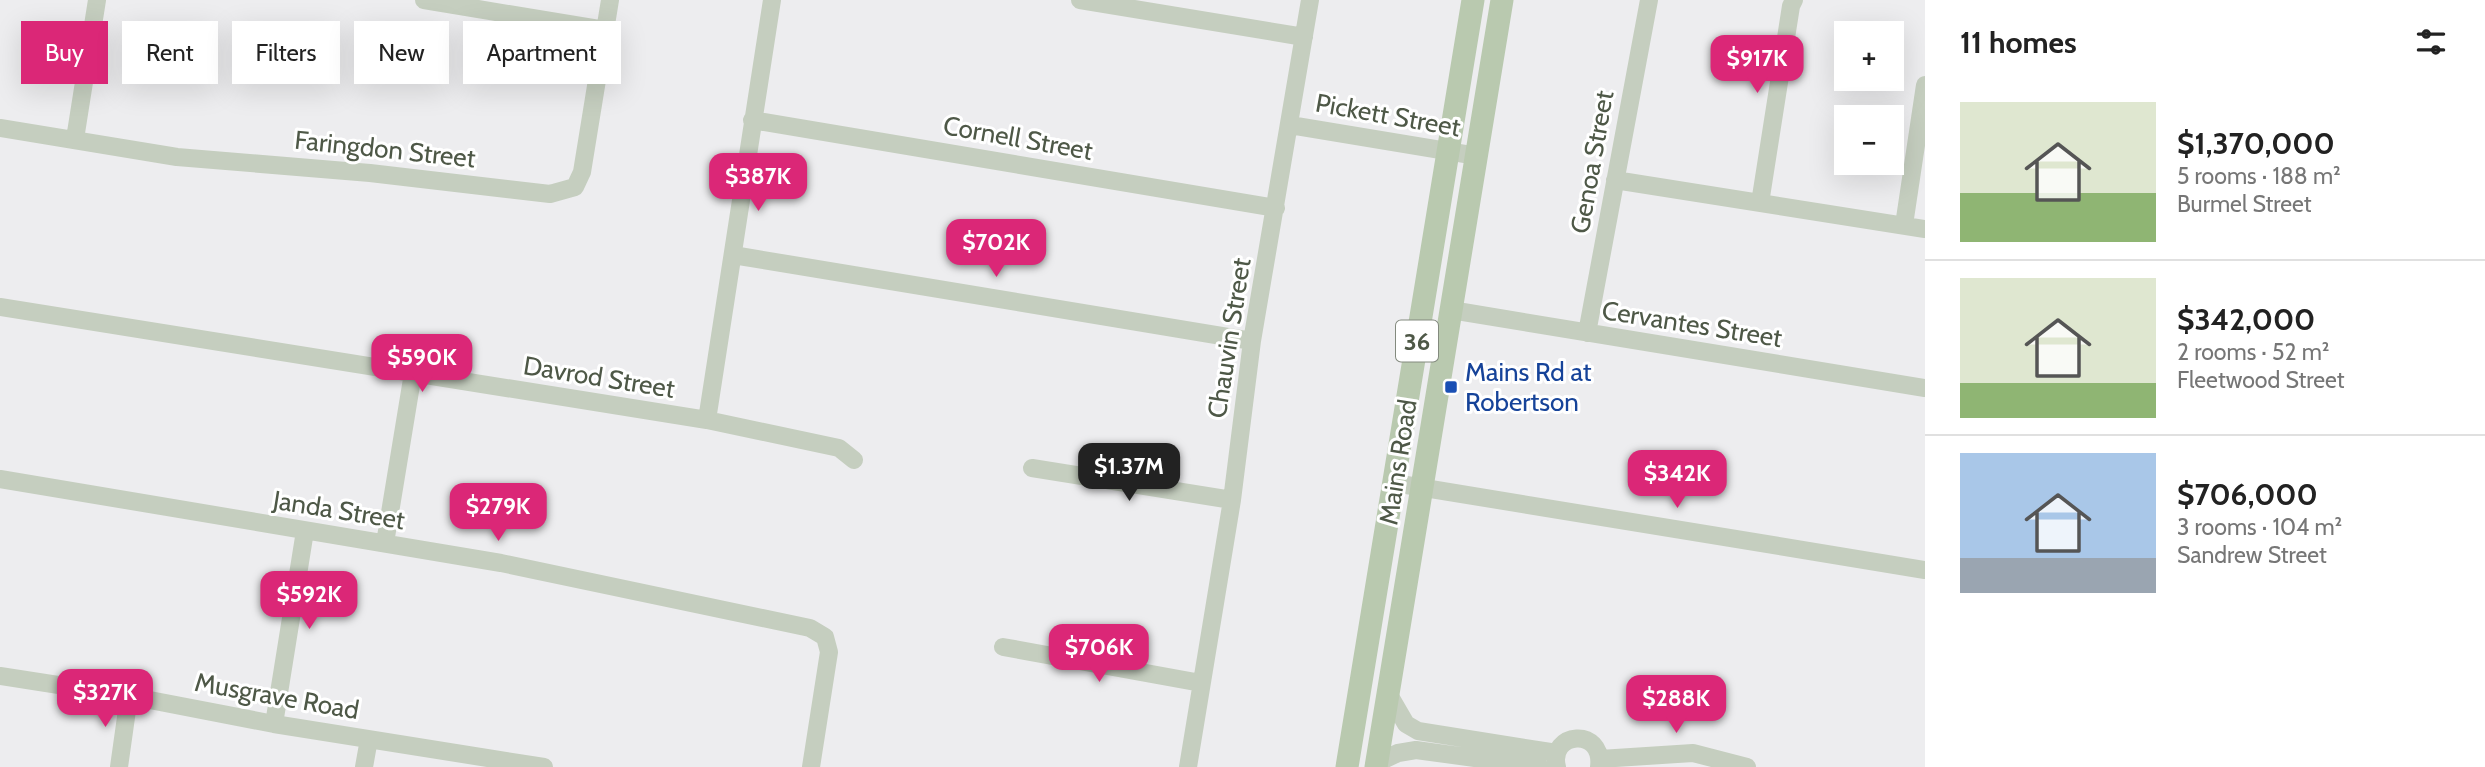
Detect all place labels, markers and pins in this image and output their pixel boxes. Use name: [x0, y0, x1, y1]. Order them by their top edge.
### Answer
pin: $917K: [1708, 36, 1806, 95]
pin: $387K: [709, 154, 807, 213]
pin: $702K: [947, 219, 1045, 279]
pin: $590K: [373, 334, 471, 394]
place label: Mains Rd at Robertson: [1465, 356, 1592, 418]
marker: Mains Rd at Robertson: [1443, 379, 1459, 395]
pin: $1.37M: [1072, 444, 1186, 503]
pin: $342K: [1628, 450, 1726, 510]
pin: $279K: [449, 484, 547, 543]
pin: $592K: [260, 572, 358, 631]
pin: $706K: [1050, 624, 1148, 684]
pin: $327K: [56, 670, 154, 729]
pin: $288K: [1627, 676, 1725, 735]

